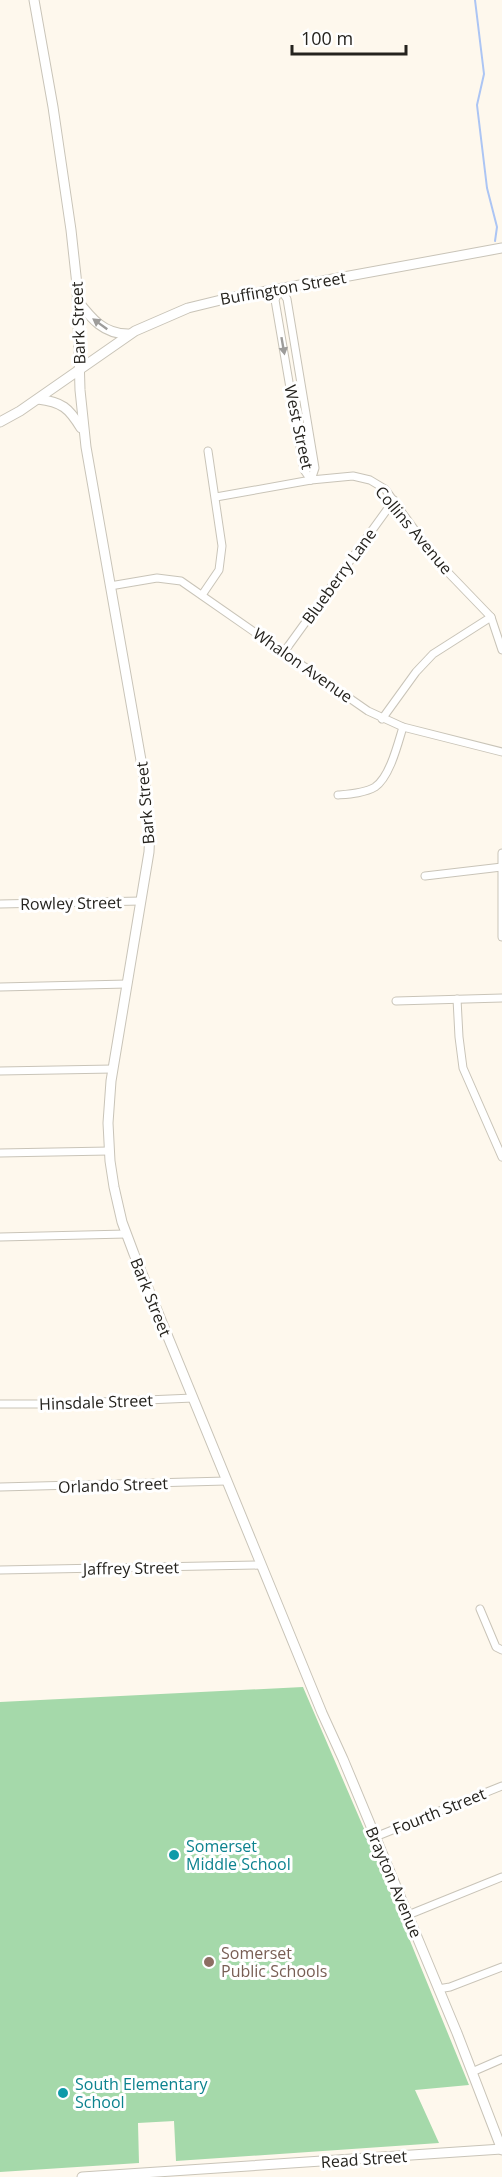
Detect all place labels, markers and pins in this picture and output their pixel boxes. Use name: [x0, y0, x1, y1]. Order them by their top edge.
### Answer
place label: Somerset Middle School: [186, 1835, 291, 1875]
marker: Somerset Middle School: [167, 1848, 181, 1862]
place label: Somerset Public Schools: [221, 1942, 327, 1982]
marker: Somerset Public Schools: [202, 1955, 216, 1969]
place label: South Elementary School: [75, 2073, 209, 2113]
marker: South Elementary School: [56, 2086, 70, 2100]

